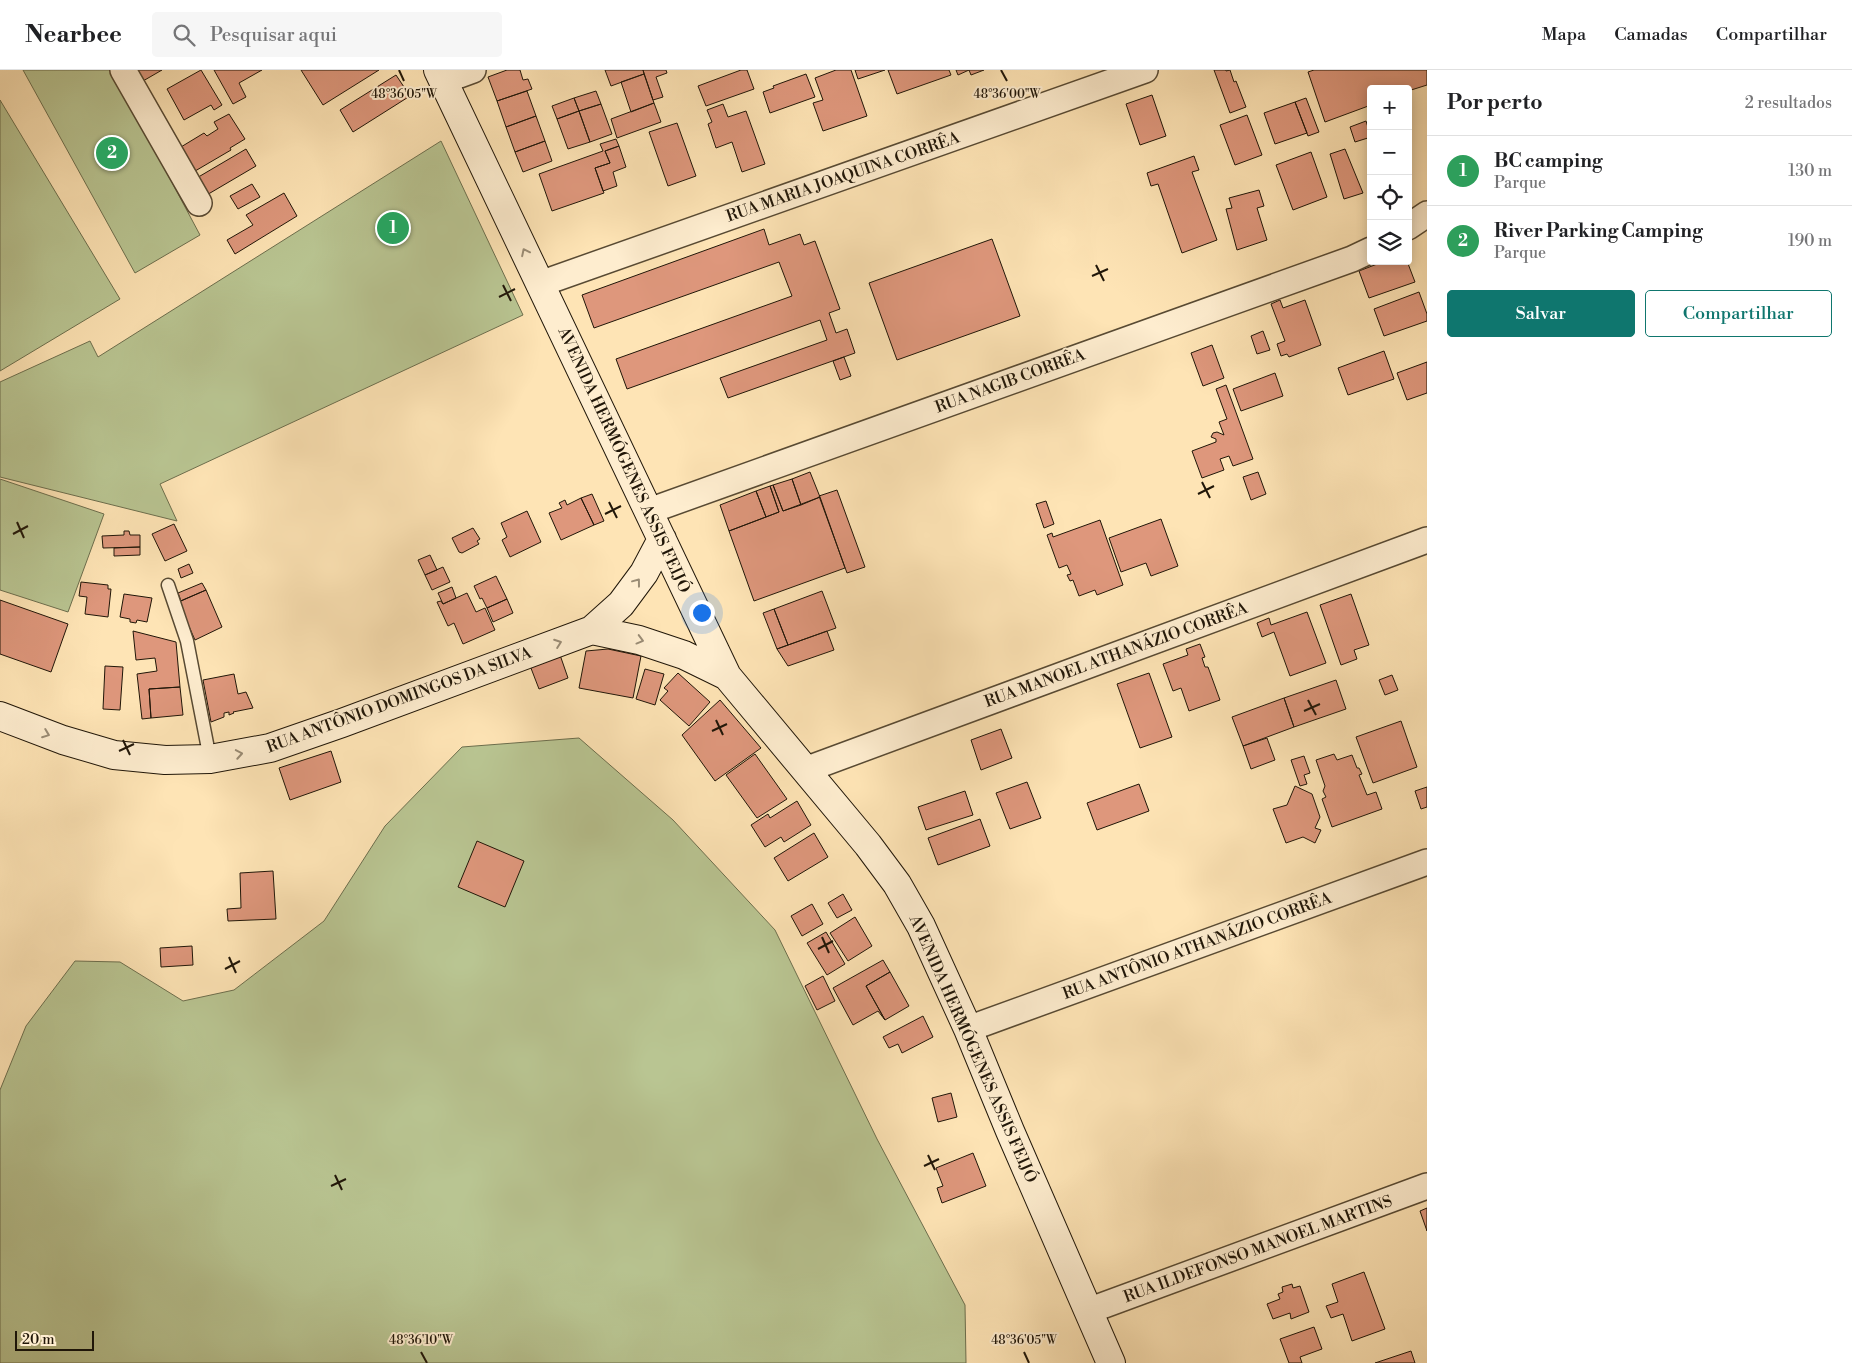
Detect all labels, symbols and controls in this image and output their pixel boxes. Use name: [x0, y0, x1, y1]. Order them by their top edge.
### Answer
search box: [152, 12, 502, 57]
text: Nearbee: [25, 20, 122, 50]
icon: search: [170, 21, 198, 49]
text: Pesquisar aqui: [210, 23, 337, 47]
text: Mapa: [1542, 23, 1586, 46]
text: Camadas: [1614, 23, 1688, 46]
text: Compartilhar: [1716, 23, 1827, 46]
map controls: [1367, 85, 1412, 265]
button: +: [1367, 85, 1412, 130]
text: 48°36'05"W: [371, 87, 438, 102]
text: 48°36'00"W: [974, 87, 1042, 102]
text: Por perto: [1447, 90, 1543, 116]
text: 2 resultados: [1745, 93, 1832, 113]
street label: RUA MARIA JOAQUINA CORRÊA: [723, 125, 963, 226]
button: −: [1367, 130, 1412, 175]
pin: 2: [96, 134, 128, 172]
text: BC camping: [1494, 149, 1603, 173]
text: 1: [1459, 161, 1467, 181]
text: 130 m: [1788, 161, 1832, 181]
text: Parque: [1494, 173, 1546, 193]
button: locate: [1367, 175, 1412, 220]
pin: 1: [377, 209, 409, 247]
text: River Parking Camping: [1494, 219, 1703, 243]
button: layers: [1367, 220, 1412, 265]
text: 2: [1458, 231, 1468, 251]
text: 190 m: [1788, 231, 1832, 251]
text: Parque: [1494, 243, 1546, 263]
one-way arrow: [521, 248, 531, 257]
button: Salvar: [1447, 290, 1635, 337]
button: Compartilhar: [1645, 290, 1832, 337]
street label: AVENIDA HERMÓGENES ASSIS FEIJÓ: [553, 322, 696, 596]
street label: RUA NAGIB CORRÊA: [932, 342, 1089, 417]
one-way arrow: [632, 579, 640, 588]
street label: RUA MANOEL ATHANÁZIO CORRÊA: [981, 596, 1251, 712]
your location: [689, 600, 715, 626]
one-way arrow: [635, 635, 643, 645]
one-way arrow: [553, 639, 561, 649]
street label: RUA ANTÔNIO DOMINGOS DA SILVA: [263, 640, 535, 757]
one-way arrow: [41, 728, 49, 738]
one-way arrow: [235, 749, 244, 759]
street label: RUA ANTÔNIO ATHANÁZIO CORRÊA: [1059, 886, 1335, 1004]
street label: AVENIDA HERMÓGENES ASSIS FEIJÓ: [904, 910, 1043, 1186]
street label: RUA ILDEFONSO MANOEL MARTINS: [1121, 1191, 1395, 1307]
scale bar: [15, 1328, 94, 1351]
text: 20 m: [22, 1331, 54, 1349]
text: 48°36'10"W: [389, 1333, 454, 1348]
text: 48°36'05"W: [991, 1333, 1058, 1348]

